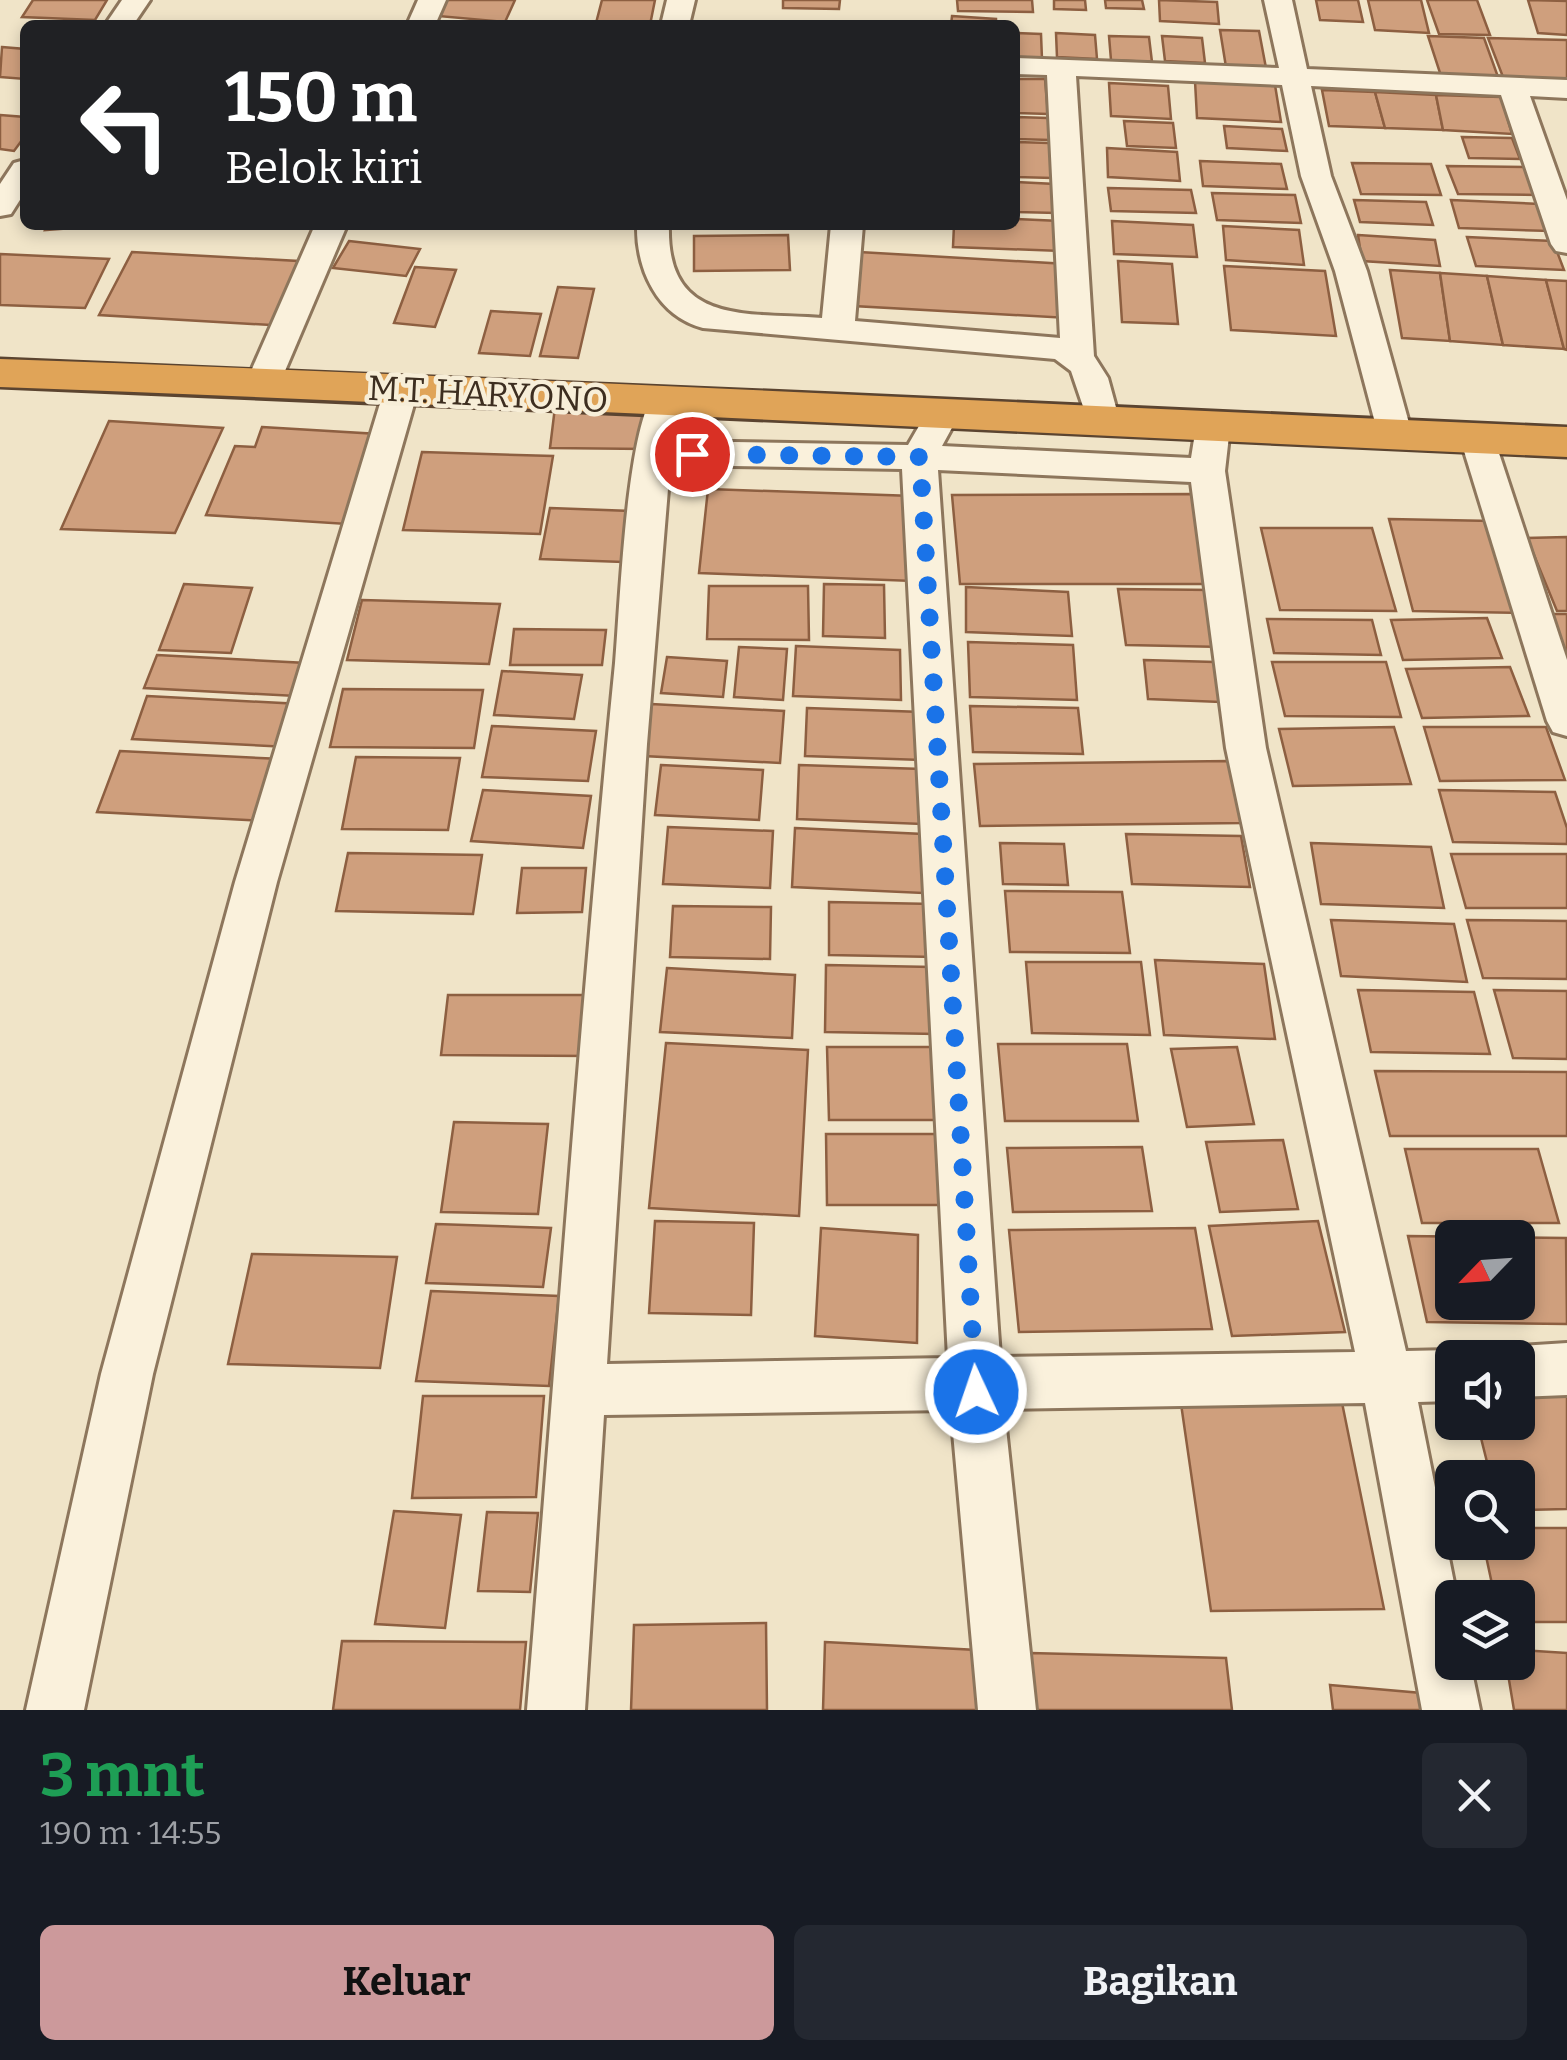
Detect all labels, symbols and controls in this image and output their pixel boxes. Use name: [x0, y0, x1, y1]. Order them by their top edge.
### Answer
text: 150 m: [225, 56, 417, 140]
icon: left: [60, 60, 190, 190]
text: Belok kiri: [225, 141, 422, 195]
street label: M.T. HARYONO: [367, 367, 609, 421]
pin: [650, 412, 735, 497]
icon: arrive: [665, 427, 720, 482]
north arrow: [1435, 1220, 1535, 1320]
map controls: [1435, 1220, 1535, 1680]
position arrow: [924, 1340, 1028, 1444]
button: sound: [1435, 1340, 1535, 1440]
button: search: [1435, 1460, 1535, 1560]
button: layers: [1435, 1580, 1535, 1680]
text: 3 mnt: [40, 1740, 205, 1812]
button: close: [1422, 1743, 1527, 1848]
text: 190 m · 14:55: [40, 1814, 221, 1852]
button: Keluar: [40, 1925, 774, 2040]
button: Bagikan: [794, 1925, 1527, 2040]

